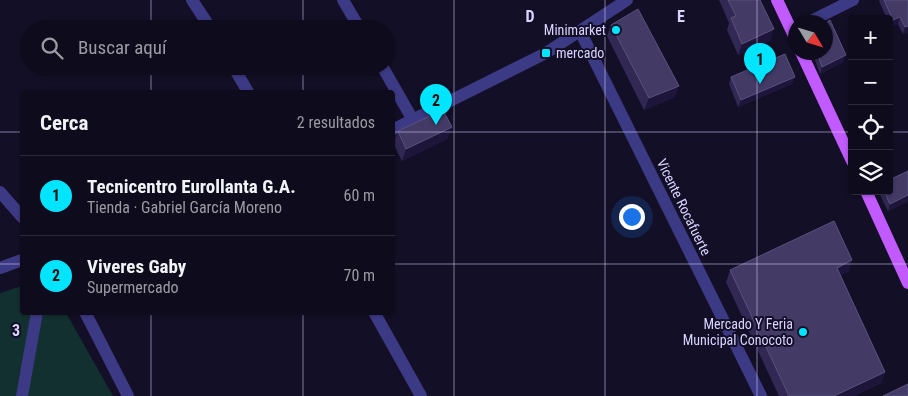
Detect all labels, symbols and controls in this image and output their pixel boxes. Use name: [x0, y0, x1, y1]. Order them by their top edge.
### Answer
text: D: [525, 7, 535, 26]
text: E: [677, 7, 685, 26]
north arrow: [788, 15, 833, 60]
map controls: [848, 15, 893, 195]
button: +: [848, 15, 893, 60]
search box: [20, 20, 395, 75]
place label: Minimarket: [544, 22, 606, 38]
marker: Minimarket: [610, 24, 622, 36]
icon: search: [38, 34, 66, 62]
text: Buscar aquí: [78, 36, 167, 59]
pin: 1: [744, 43, 776, 84]
place label: mercado: [556, 45, 604, 61]
marker: mercado: [540, 47, 552, 59]
button: −: [848, 60, 893, 105]
pin: 2: [420, 84, 452, 125]
button: locate: [848, 105, 893, 150]
text: Cerca: [40, 111, 88, 135]
text: 2 resultados: [297, 113, 375, 132]
button: layers: [848, 150, 893, 195]
street label: Vicente Rocafuerte: [654, 156, 715, 258]
text: Tecnicentro Eurollanta G.A.: [87, 175, 296, 198]
text: 1: [52, 186, 60, 205]
text: 60 m: [343, 186, 375, 205]
text: Tienda · Gabriel García Moreno: [87, 198, 282, 217]
your location: [619, 204, 645, 230]
text: Viveres Gaby: [87, 255, 186, 278]
text: 2: [52, 266, 60, 285]
text: 70 m: [343, 266, 375, 285]
text: Supermercado: [87, 278, 179, 297]
place label: Mercado Y Feria Municipal Conocoto: [683, 316, 793, 348]
text: 3: [12, 321, 20, 340]
marker: Mercado Y Feria Municipal Conocoto: [797, 326, 809, 338]

